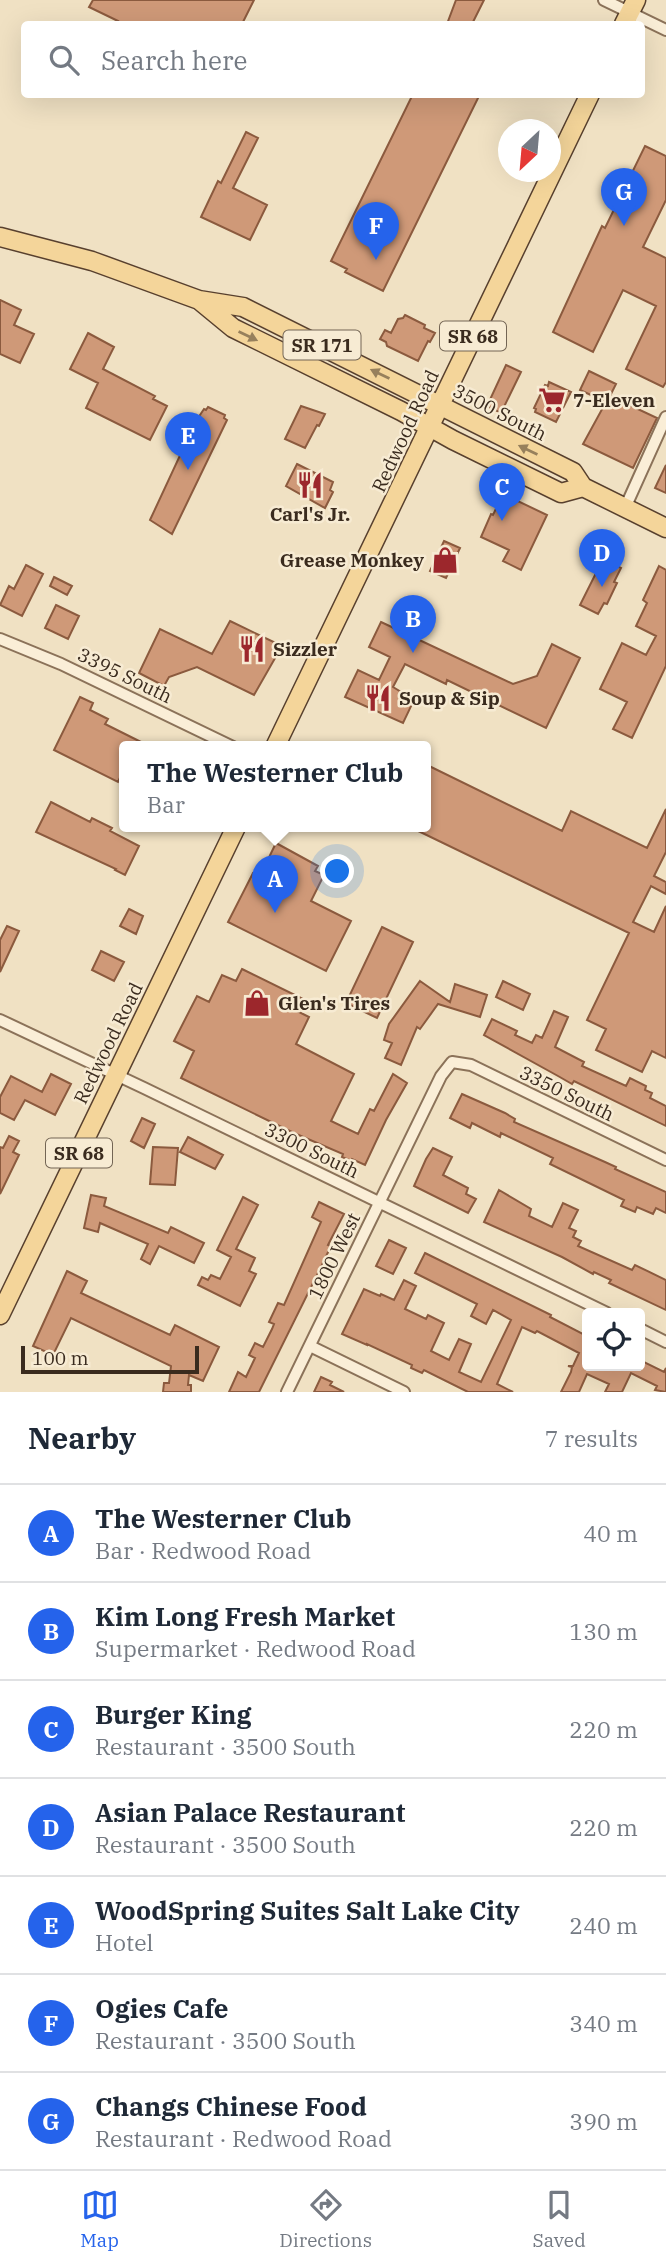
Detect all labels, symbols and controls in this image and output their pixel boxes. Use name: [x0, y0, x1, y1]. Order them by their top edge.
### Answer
search box: [21, 21, 645, 98]
icon: search: [45, 41, 83, 79]
text: Search here: [101, 43, 247, 77]
north arrow: [498, 119, 561, 182]
pin: G: [601, 168, 647, 226]
pin: F: [353, 202, 399, 260]
road number: SR 68: [440, 322, 506, 350]
one-way arrow: [238, 330, 258, 341]
road number: SR 171: [284, 330, 360, 360]
street label: Redwood Road: [366, 366, 444, 496]
one-way arrow: [370, 369, 390, 380]
street label: 3500 South: [449, 378, 551, 446]
supermarket icon: 7-Eleven: [537, 385, 567, 415]
place label: 7-Eleven: [573, 388, 655, 412]
pin: E: [165, 412, 211, 470]
one-way arrow: [518, 444, 538, 456]
pin: C: [479, 463, 525, 521]
restaurant icon: Carl's Jr.: [295, 470, 325, 500]
place label: Carl's Jr.: [270, 502, 350, 526]
pin: D: [579, 529, 625, 587]
shop icon: Grease Monkey: [430, 545, 460, 575]
place label: Grease Monkey: [280, 548, 424, 572]
pin: B: [390, 595, 436, 653]
restaurant icon: Sizzler: [237, 634, 267, 664]
place label: Sizzler: [273, 637, 338, 661]
street label: 3395 South: [74, 642, 176, 708]
restaurant icon: Soup & Sip: [363, 683, 393, 713]
place label: Soup & Sip: [399, 686, 500, 710]
popup: [119, 741, 431, 832]
text: The Westerner Club: [147, 755, 403, 789]
text: Bar: [147, 789, 185, 819]
your location: [320, 854, 354, 888]
pin: A: [252, 855, 298, 913]
street label: Redwood Road: [68, 978, 148, 1108]
shop icon: Glen's Tires: [242, 988, 272, 1018]
place label: Glen's Tires: [278, 991, 390, 1015]
street label: 3350 South: [516, 1060, 618, 1126]
street label: 3300 South: [261, 1117, 363, 1183]
road number: SR 68: [46, 1138, 112, 1168]
street label: 1800 West: [303, 1208, 365, 1303]
map controls: [582, 1308, 645, 1371]
button: locate: [582, 1308, 645, 1371]
scale bar: [21, 1343, 200, 1375]
text: 100 m: [32, 1346, 89, 1370]
text: Nearby: [28, 1418, 136, 1457]
text: 7 results: [545, 1423, 638, 1453]
text: The Westerner Club: [95, 1501, 352, 1535]
text: A: [43, 1518, 59, 1548]
text: 40 m: [583, 1518, 638, 1548]
text: Bar · Redwood Road: [95, 1535, 311, 1565]
text: Kim Long Fresh Market: [95, 1599, 395, 1633]
text: B: [43, 1616, 59, 1646]
text: 130 m: [569, 1616, 638, 1646]
text: Supermarket · Redwood Road: [95, 1633, 416, 1663]
text: Burger King: [95, 1697, 252, 1731]
text: C: [43, 1714, 59, 1744]
text: 220 m: [569, 1714, 638, 1744]
text: Restaurant · 3500 South: [95, 1731, 356, 1761]
text: Asian Palace Restaurant: [95, 1795, 405, 1829]
text: D: [42, 1812, 60, 1842]
text: 220 m: [569, 1812, 638, 1842]
text: Restaurant · 3500 South: [95, 1829, 356, 1859]
text: WoodSpring Suites Salt Lake City: [95, 1893, 520, 1927]
text: E: [43, 1910, 59, 1940]
text: 240 m: [569, 1910, 638, 1940]
text: Hotel: [95, 1927, 153, 1957]
text: Ogies Cafe: [95, 1991, 228, 2025]
text: F: [44, 2008, 58, 2038]
text: 340 m: [569, 2008, 638, 2038]
text: Restaurant · 3500 South: [95, 2025, 356, 2055]
text: Changs Chinese Food: [95, 2089, 367, 2123]
text: G: [42, 2106, 60, 2136]
text: 390 m: [569, 2106, 638, 2136]
text: Restaurant · Redwood Road: [95, 2123, 392, 2153]
tab: Map: [80, 2186, 119, 2252]
tab: Directions: [279, 2186, 372, 2252]
tab: Saved: [533, 2186, 586, 2252]

